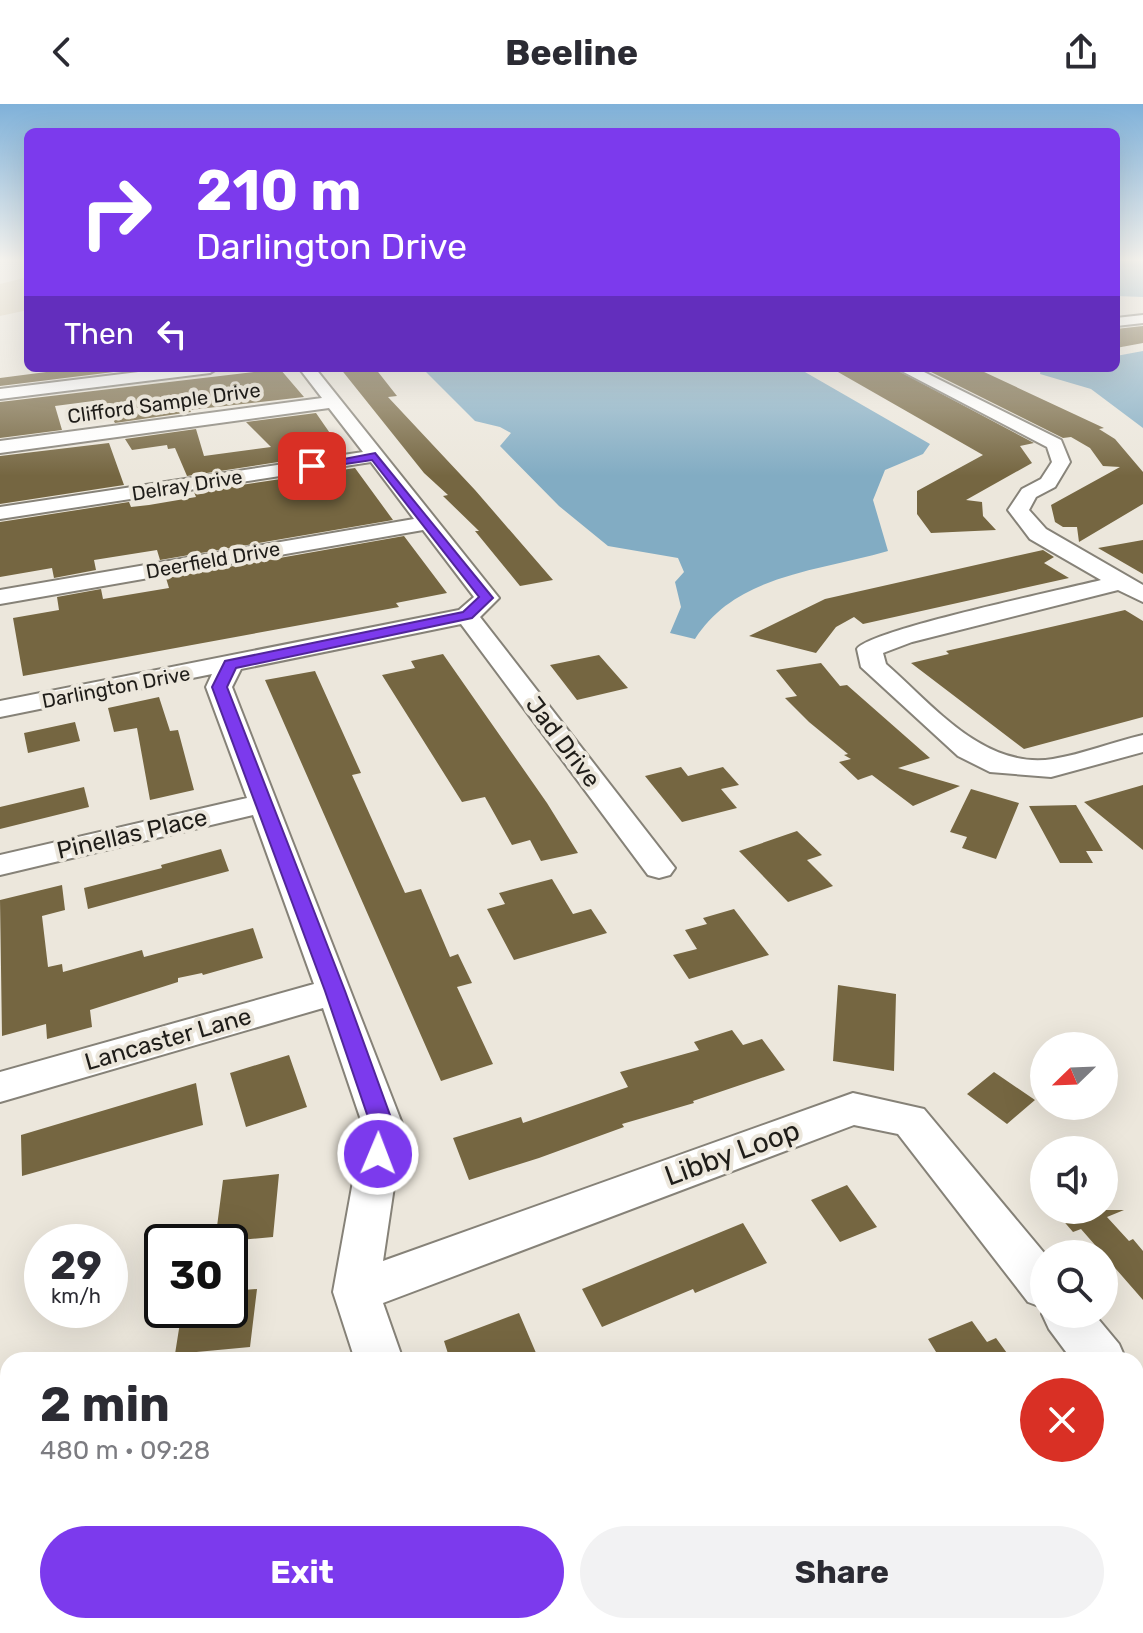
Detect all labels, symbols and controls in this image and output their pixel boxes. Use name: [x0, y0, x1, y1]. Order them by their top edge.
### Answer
icon: back: [40, 30, 84, 74]
icon: share: [1059, 30, 1103, 74]
text: Beeline: [505, 31, 638, 74]
text: 210 m: [196, 158, 362, 224]
icon: right: [64, 160, 168, 264]
text: Darlington Drive: [196, 225, 467, 268]
icon: left: [150, 312, 194, 356]
text: Then: [64, 316, 134, 352]
street label: Clifford Sample Drive: [66, 378, 262, 428]
pin: [278, 432, 346, 500]
icon: arrive: [290, 444, 334, 488]
street label: Delray Drive: [130, 464, 244, 506]
street label: Deerfield Drive: [144, 536, 282, 584]
street label: Darlington Drive: [40, 661, 192, 713]
street label: Jad Drive: [520, 691, 606, 793]
street label: Pinellas Place: [54, 803, 210, 865]
street label: Lancaster Lane: [81, 1002, 255, 1076]
north arrow: [1030, 1032, 1118, 1120]
map controls: [1030, 1032, 1118, 1328]
position arrow: [336, 1112, 420, 1196]
street label: Libby Loop: [660, 1113, 804, 1193]
button: sound: [1030, 1136, 1118, 1224]
speed limit sign: 30: [144, 1224, 248, 1328]
button: search: [1030, 1240, 1118, 1328]
text: 29: [50, 1242, 102, 1289]
text: km/h: [51, 1284, 101, 1308]
text: 2 min: [40, 1376, 170, 1433]
button: close: [1020, 1378, 1104, 1462]
text: 480 m · 09:28: [40, 1435, 210, 1466]
button: Exit: [40, 1526, 564, 1618]
button: Share: [580, 1526, 1104, 1618]

